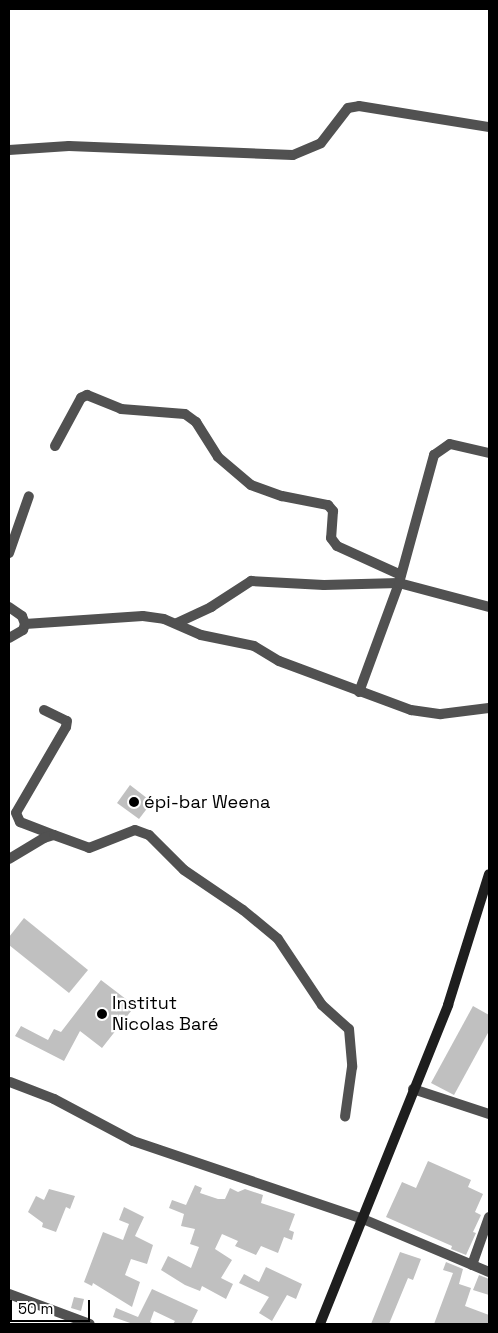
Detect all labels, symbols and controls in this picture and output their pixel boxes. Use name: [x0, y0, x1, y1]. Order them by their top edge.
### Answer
place label: épi-bar Weena: [144, 791, 270, 813]
marker: épi-bar Weena: [128, 796, 140, 808]
place label: Institut Nicolas Baré: [112, 993, 218, 1036]
marker: Institut Nicolas Baré: [96, 1008, 108, 1020]
scale bar: [12, 1290, 92, 1322]
text: 50 m: [18, 1299, 53, 1318]

